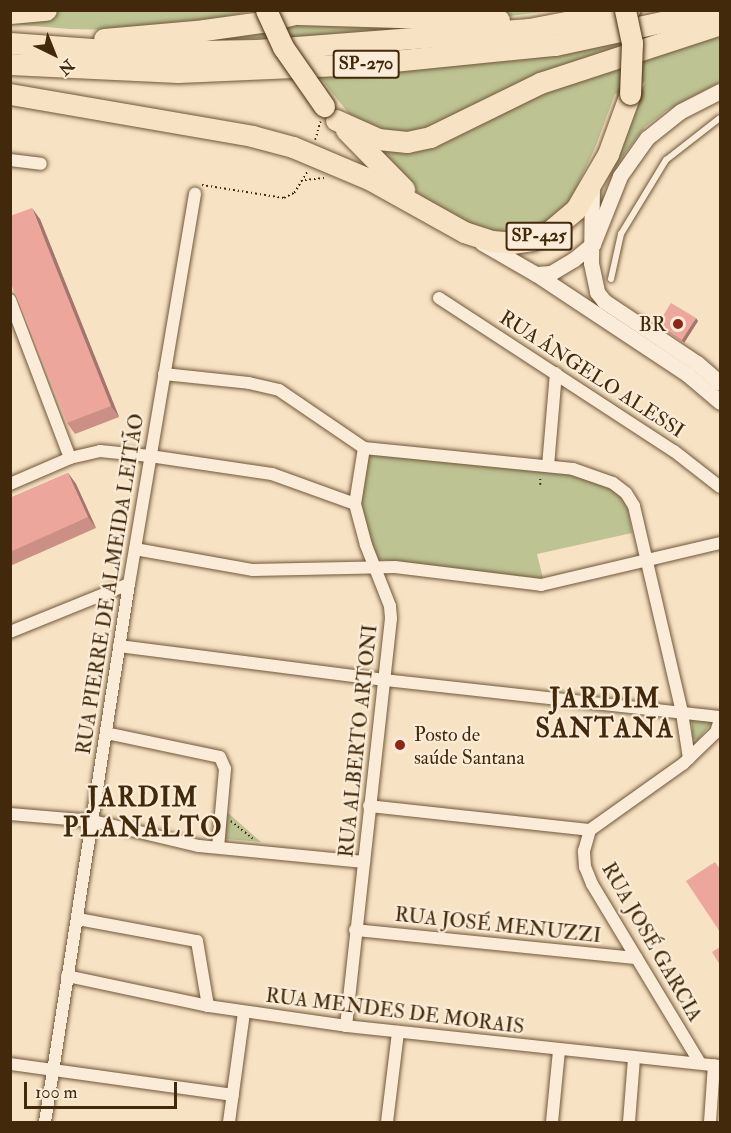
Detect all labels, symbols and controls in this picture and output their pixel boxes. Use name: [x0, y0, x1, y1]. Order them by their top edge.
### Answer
north arrow: [24, 24, 84, 84]
road number: SP-270: [332, 49, 400, 79]
text: N: [54, 55, 78, 79]
road number: SP-425: [504, 221, 574, 251]
street label: RUA ÂNGELO ALESSI: [495, 305, 689, 443]
place label: BR: [639, 312, 666, 336]
marker: BR: [671, 317, 685, 331]
street label: RUA PIERRE DE ALMEIDA LEITÃO: [71, 412, 149, 756]
street label: RUA ALBERTO ARTONI: [334, 623, 382, 859]
district label: JARDIM SANTANA: [535, 684, 675, 746]
place label: Posto de saúde Santana: [414, 722, 525, 769]
marker: Posto de saúde Santana: [391, 736, 409, 754]
district label: JARDIM PLANALTO: [63, 783, 223, 844]
street label: RUA JOSÉ GARCIA: [597, 858, 707, 1026]
street label: RUA JOSÉ MENUZZI: [394, 902, 602, 948]
street label: RUA MENDES DE MORAIS: [264, 983, 526, 1039]
scale bar: [27, 1070, 180, 1108]
text: 100 m: [35, 1081, 78, 1104]

